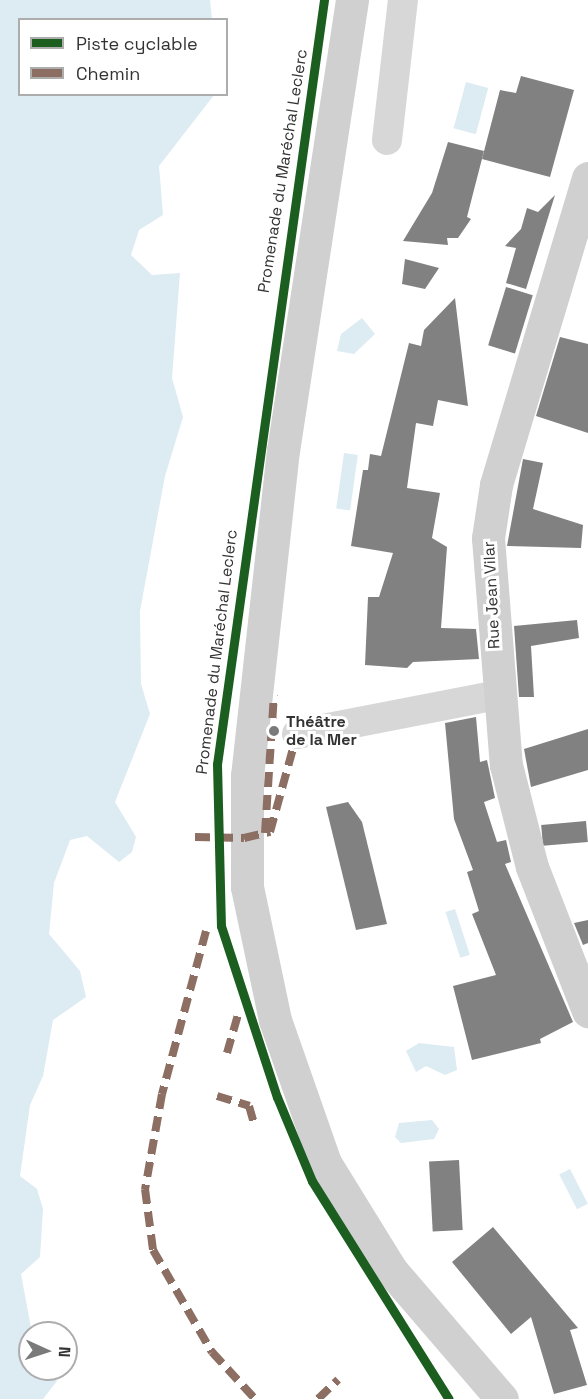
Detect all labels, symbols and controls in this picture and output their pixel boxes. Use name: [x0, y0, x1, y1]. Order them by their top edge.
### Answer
legend: [18, 18, 228, 96]
text: Piste cyclable: [76, 32, 198, 55]
street label: Promenade du Maréchal Leclerc: [254, 48, 312, 294]
text: Chemin: [76, 62, 140, 85]
street label: Promenade du Maréchal Leclerc: [192, 528, 242, 776]
street label: Rue Jean Vilar: [480, 541, 504, 649]
place label: Théâtre de la Mer: [286, 712, 357, 750]
marker: Théâtre de la Mer: [267, 724, 281, 738]
north arrow: [18, 1321, 78, 1381]
text: N: [54, 1346, 75, 1358]

